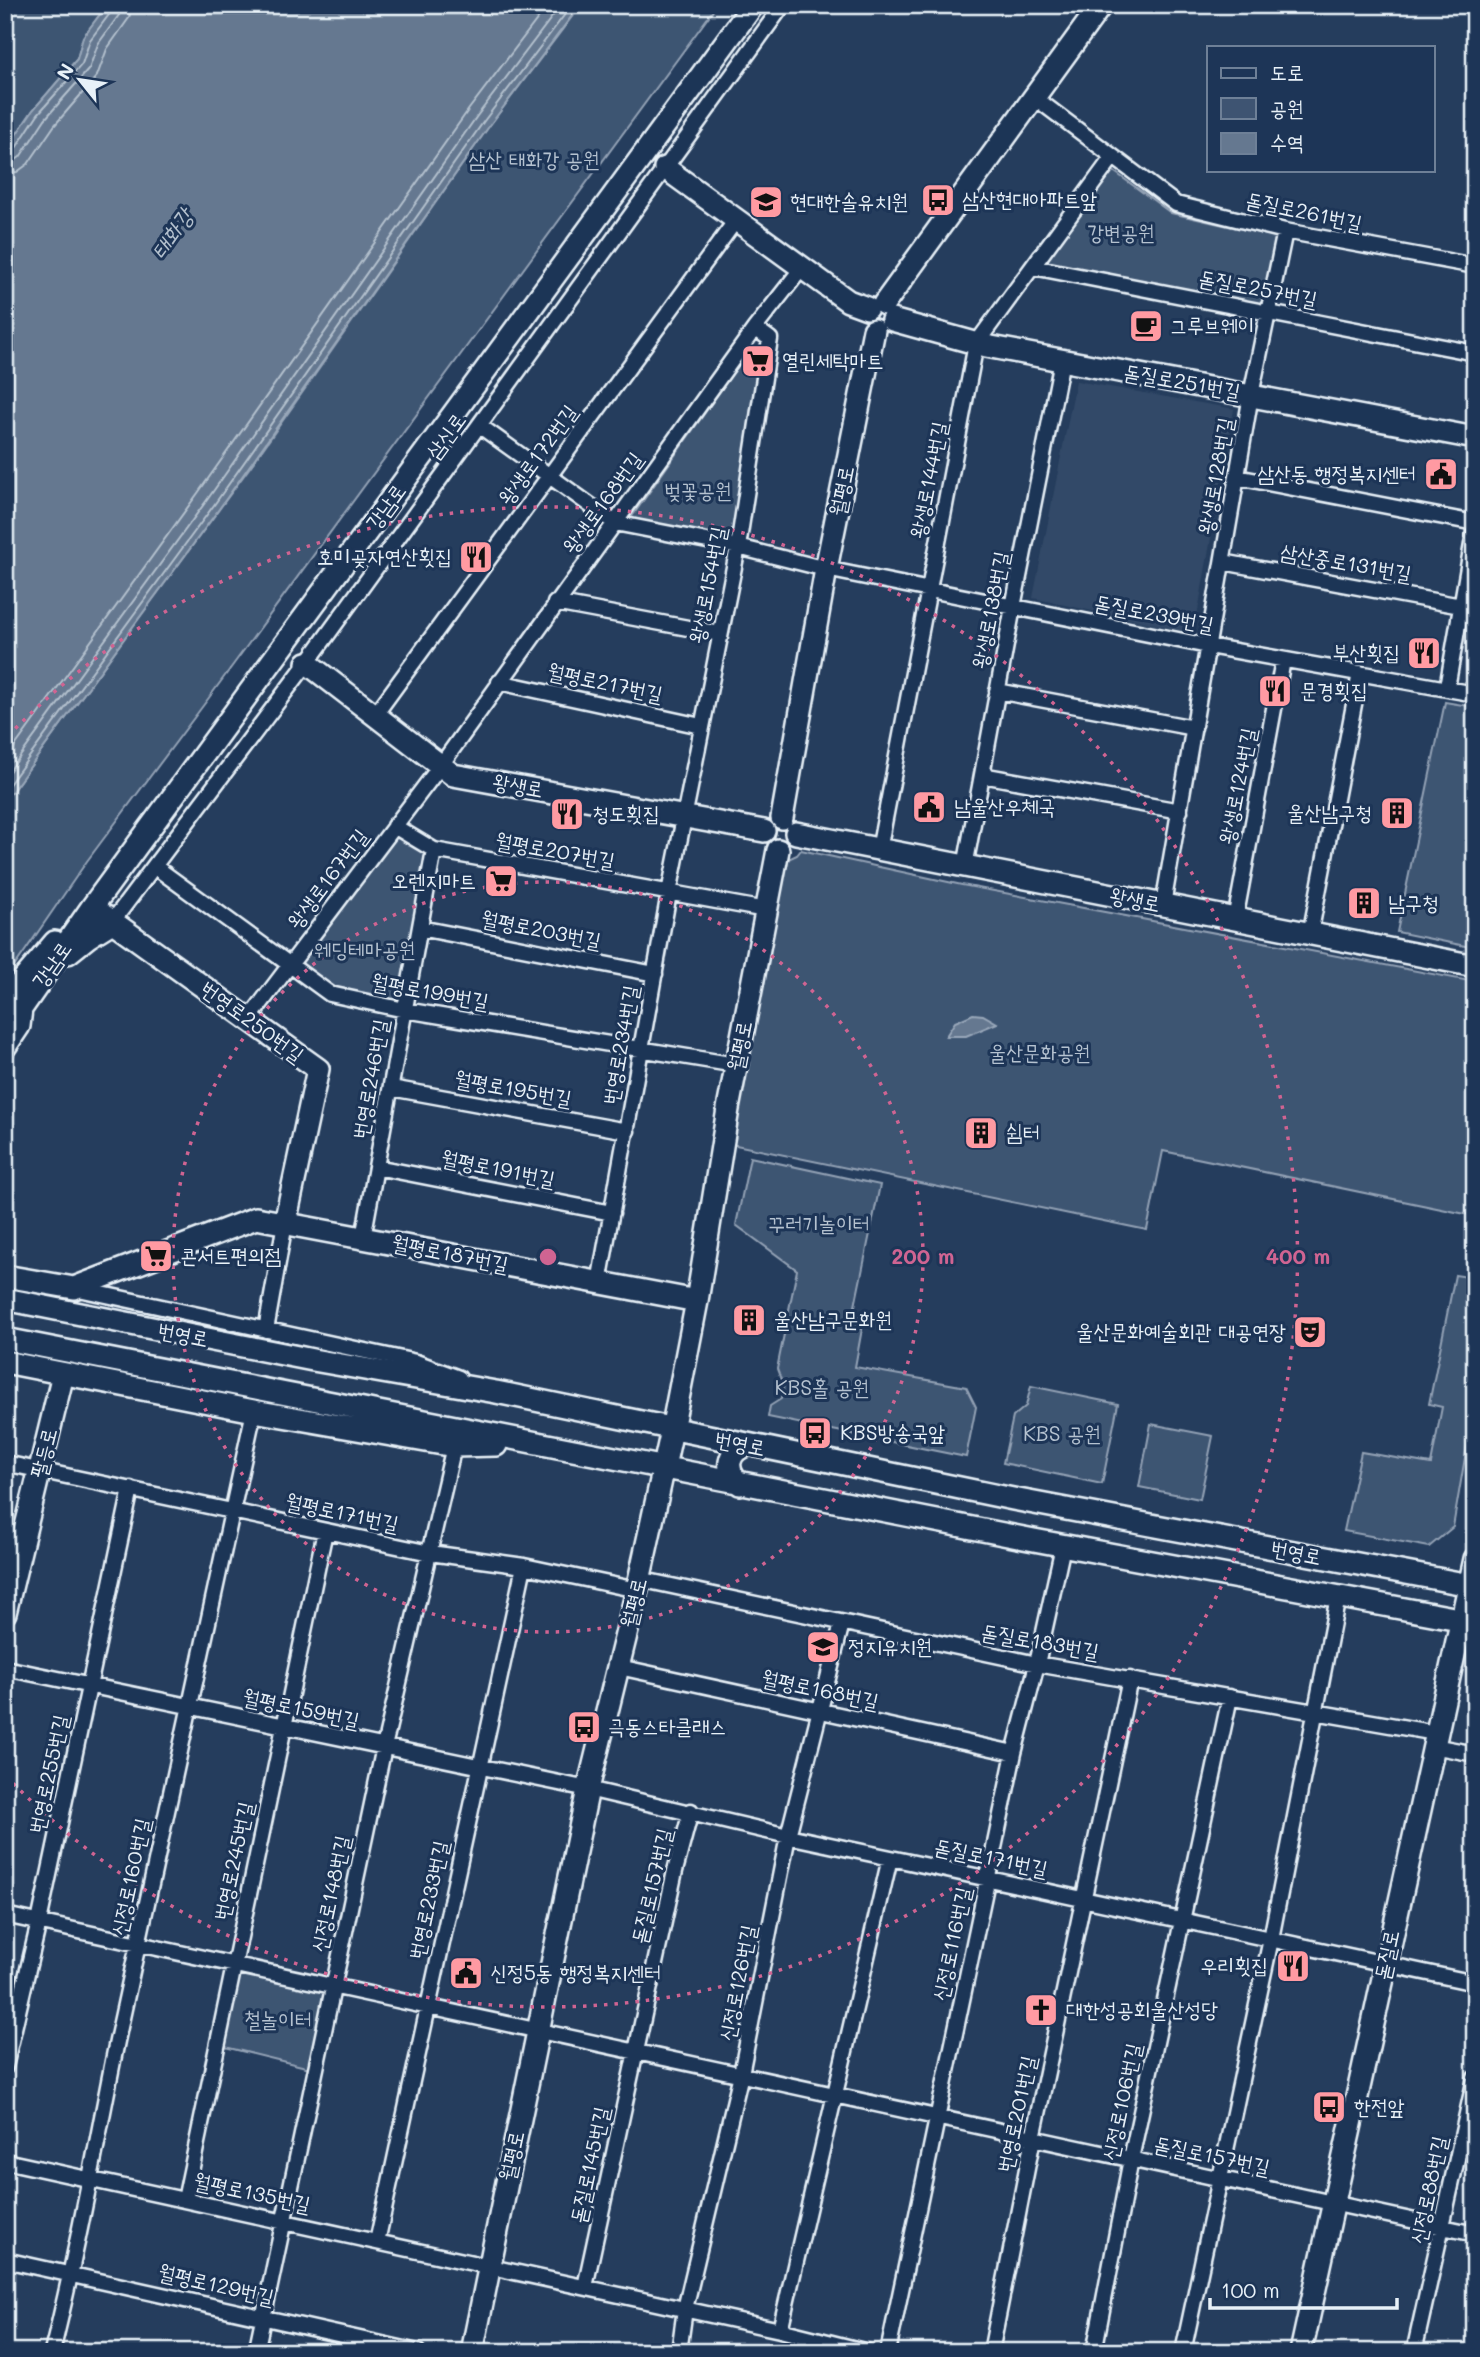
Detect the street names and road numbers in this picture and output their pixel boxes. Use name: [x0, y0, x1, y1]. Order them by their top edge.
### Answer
street label: 돋질로261번길: [1244, 185, 1365, 236]
street label: 돋질로257번길: [1197, 263, 1320, 312]
street label: 돋질로251번길: [1122, 357, 1243, 404]
street label: 왕생로172번길: [491, 399, 582, 509]
street label: 삼신로: [419, 407, 471, 464]
street label: 왕생로128번길: [1191, 415, 1238, 536]
street label: 왕생로144번길: [903, 419, 952, 540]
street label: 왕생로168번길: [556, 446, 648, 558]
street label: 월평로: [822, 463, 859, 518]
street label: 강남로: [359, 478, 411, 535]
street label: 왕생로154번길: [682, 524, 731, 645]
street label: 삼산중로131번길: [1279, 537, 1414, 586]
street label: 왕생로138번길: [965, 549, 1014, 671]
street label: 돋질로239번길: [1092, 588, 1216, 637]
street label: 월평로217번길: [545, 656, 666, 707]
street label: 왕생로124번길: [1212, 725, 1261, 846]
street label: 왕생로: [491, 767, 546, 802]
street label: 왕생로167번길: [280, 823, 373, 933]
street label: 월평로207번길: [493, 826, 617, 873]
street label: 왕생로: [1108, 880, 1163, 917]
street label: 월평로203번길: [479, 904, 604, 953]
street label: 강남로: [25, 936, 76, 993]
street label: 월평로199번길: [369, 967, 491, 1014]
street label: 번영로250번길: [196, 974, 310, 1067]
street label: 번영로234번길: [596, 983, 643, 1107]
street label: 번영로246번길: [346, 1017, 393, 1141]
street label: 월평로: [720, 1018, 757, 1073]
street label: 월평로195번길: [453, 1064, 574, 1111]
street label: 월평로191번길: [439, 1143, 558, 1192]
street label: 월평로187번길: [390, 1228, 511, 1277]
street label: 번영로: [156, 1315, 211, 1352]
street label: 번영로: [713, 1424, 768, 1461]
street label: 팔등로: [23, 1425, 62, 1481]
street label: 월평로171번길: [283, 1486, 401, 1537]
street label: 번영로: [1269, 1533, 1324, 1570]
street label: 월평로: [614, 1575, 651, 1630]
street label: 돋질로183번길: [979, 1617, 1101, 1664]
street label: 월평로168번길: [759, 1663, 882, 1714]
street label: 월평로159번길: [241, 1682, 362, 1733]
street label: 번영로255번길: [22, 1712, 73, 1836]
street label: 번영로245번길: [207, 1799, 258, 1923]
street label: 신정로160번길: [104, 1815, 155, 1938]
street label: 돋질로157번길: [624, 1825, 677, 1946]
street label: 돋질로171번길: [932, 1831, 1050, 1882]
street label: 신정로148번길: [304, 1833, 355, 1955]
street label: 번영로233번길: [402, 1838, 453, 1962]
street label: 신정로116번길: [925, 1884, 976, 2003]
street label: 신정로126번길: [712, 1922, 761, 2043]
street label: 돋질로: [1367, 1927, 1404, 1982]
street label: 신정로106번길: [1095, 2040, 1146, 2163]
street label: 번영로201번길: [990, 2053, 1041, 2174]
street label: 돋질로145번길: [563, 2104, 614, 2225]
street label: 월평로: [492, 2128, 529, 2183]
street label: 돋질로157번길: [1152, 2129, 1273, 2180]
street label: 신정로88번길: [1403, 2133, 1452, 2246]
street label: 월평로135번길: [192, 2166, 313, 2217]
street label: 월평로129번길: [156, 2257, 277, 2310]

